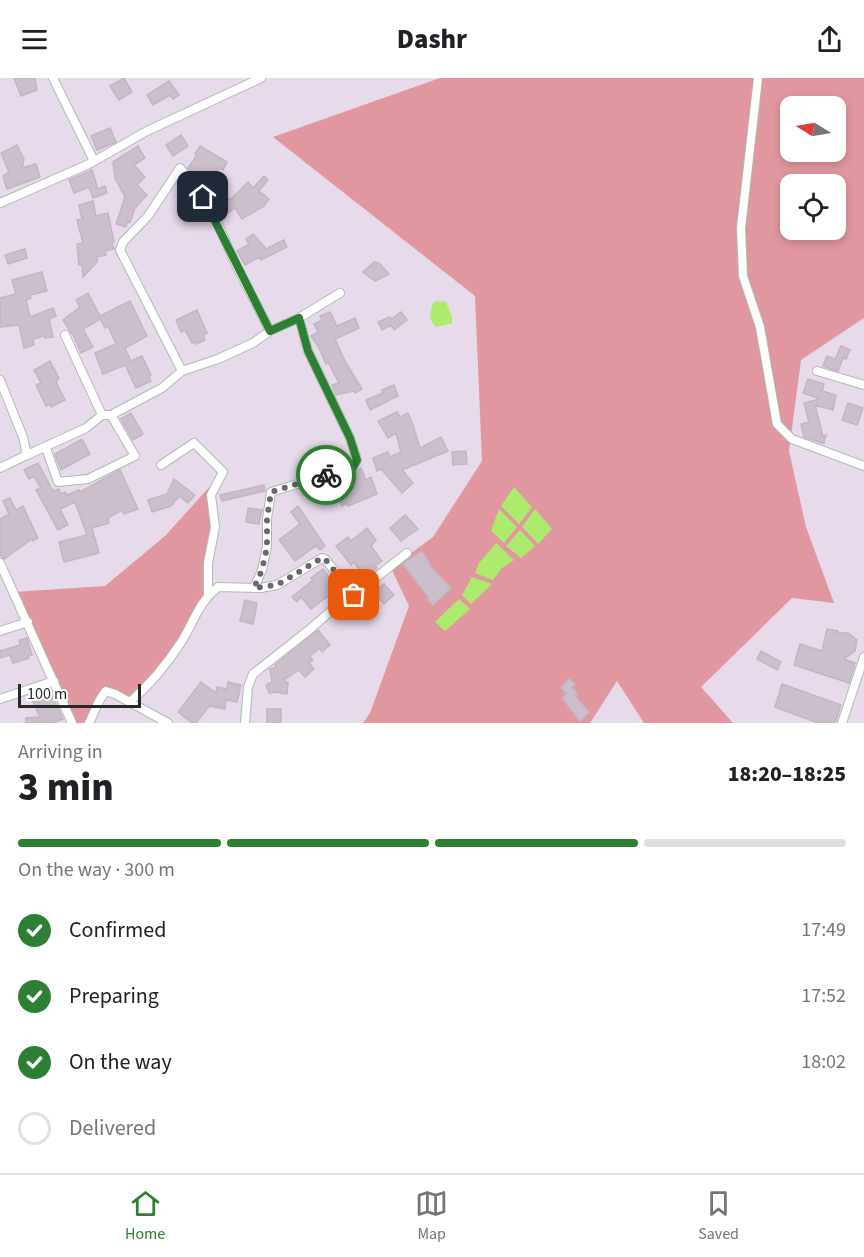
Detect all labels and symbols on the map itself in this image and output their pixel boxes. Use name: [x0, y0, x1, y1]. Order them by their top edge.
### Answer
north arrow: [780, 96, 846, 162]
pin: [177, 171, 228, 222]
courier: [296, 445, 356, 505]
pin: [328, 569, 379, 620]
scale bar: [18, 681, 141, 708]

